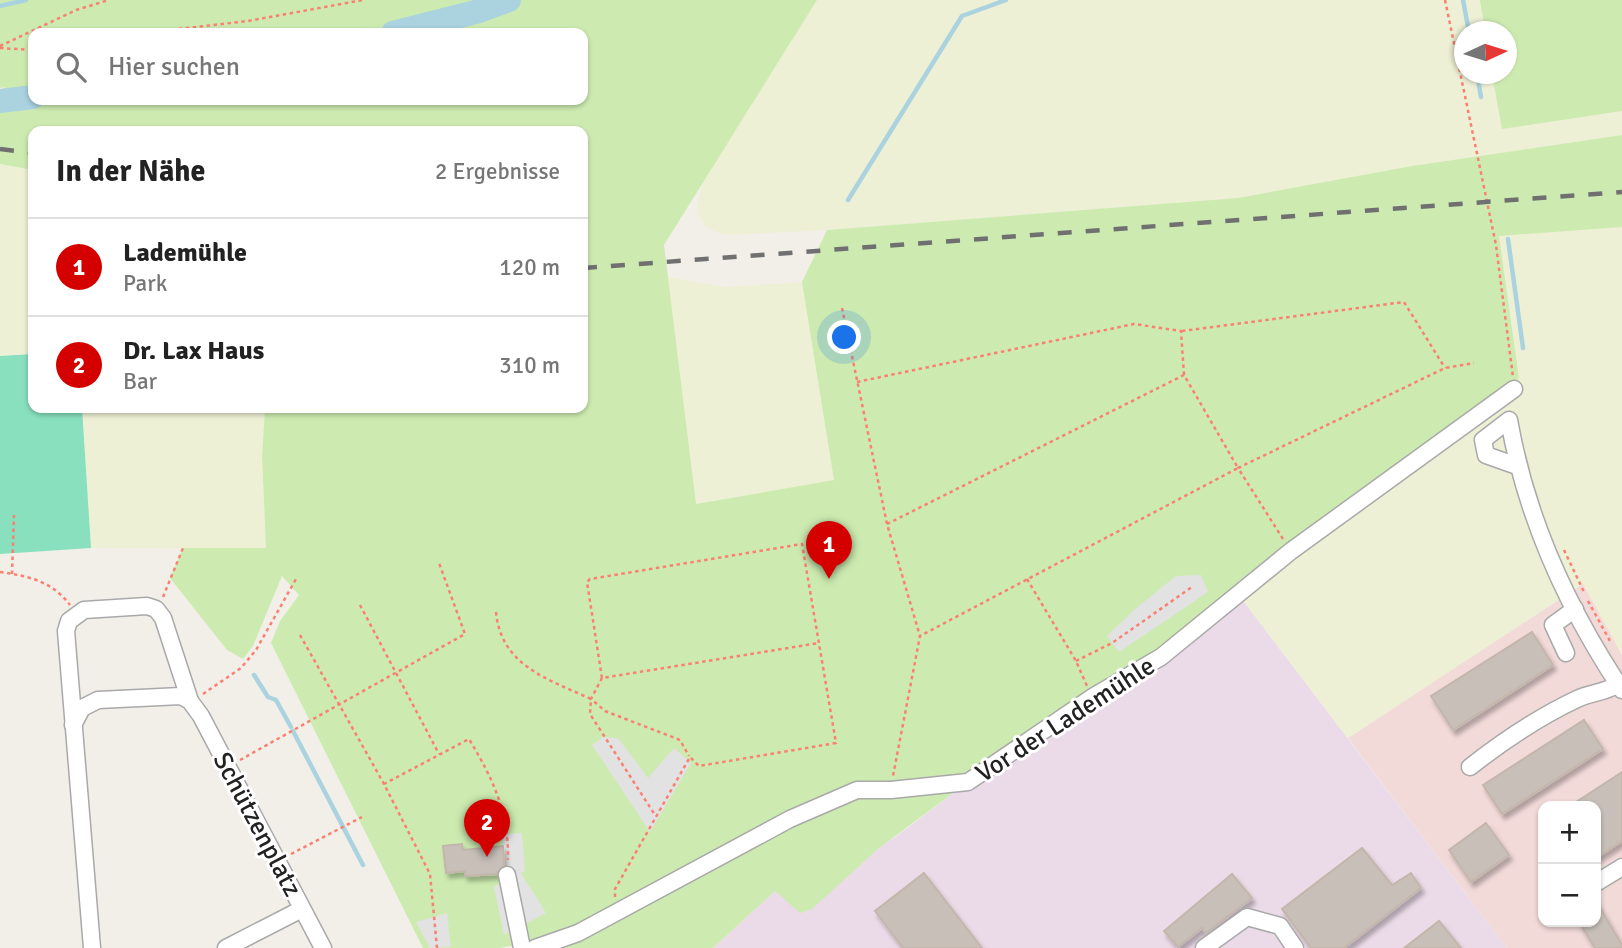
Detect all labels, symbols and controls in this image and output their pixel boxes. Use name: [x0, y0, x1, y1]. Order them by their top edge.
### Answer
north arrow: [1454, 21, 1517, 84]
search box: [28, 28, 588, 105]
icon: search: [52, 48, 90, 86]
text: Hier suchen: [108, 51, 240, 83]
text: In der Nähe: [56, 153, 205, 190]
text: 2 Ergebnisse: [435, 157, 560, 186]
text: Lademühle: [123, 237, 247, 269]
text: 1: [73, 253, 85, 282]
text: 120 m: [499, 253, 560, 282]
text: Park: [123, 269, 167, 298]
your location: [827, 320, 861, 354]
text: Dr. Lax Haus: [123, 335, 264, 367]
text: 2: [73, 351, 85, 380]
text: 310 m: [499, 351, 560, 380]
text: Bar: [123, 367, 157, 396]
pin: 1: [806, 521, 852, 579]
street label: Vor der Lademühle: [970, 650, 1161, 790]
street label: Schützenplatz: [206, 747, 308, 902]
pin: 2: [464, 799, 510, 857]
map controls: [1538, 801, 1601, 927]
button: +: [1538, 801, 1601, 864]
button: −: [1538, 864, 1601, 927]

